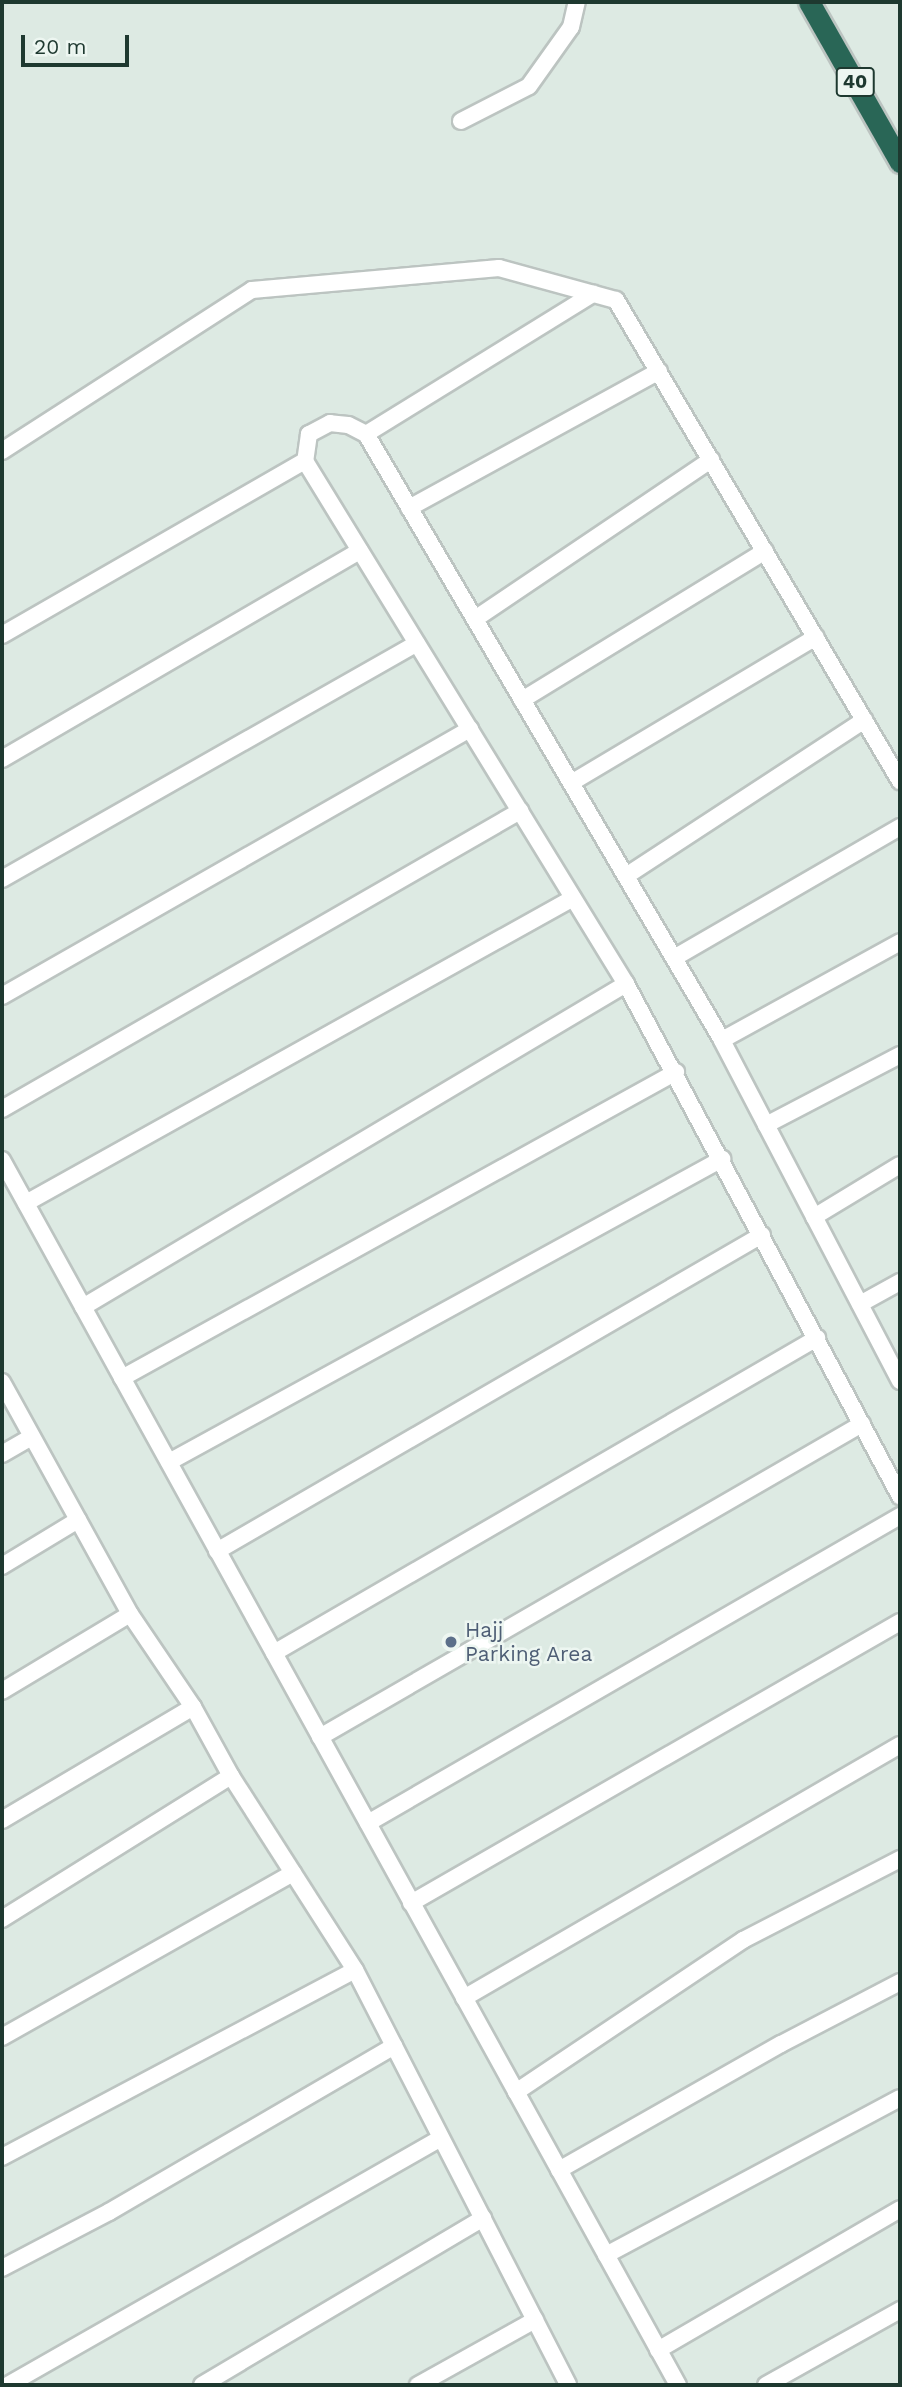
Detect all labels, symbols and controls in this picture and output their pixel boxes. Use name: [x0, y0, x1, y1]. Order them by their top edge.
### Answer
scale bar: [24, 21, 133, 65]
text: 20 m: [34, 34, 86, 59]
road number: 40: [834, 66, 876, 97]
place label: Hajj Parking Area: [465, 1617, 593, 1667]
marker: Hajj Parking Area: [443, 1634, 459, 1650]

